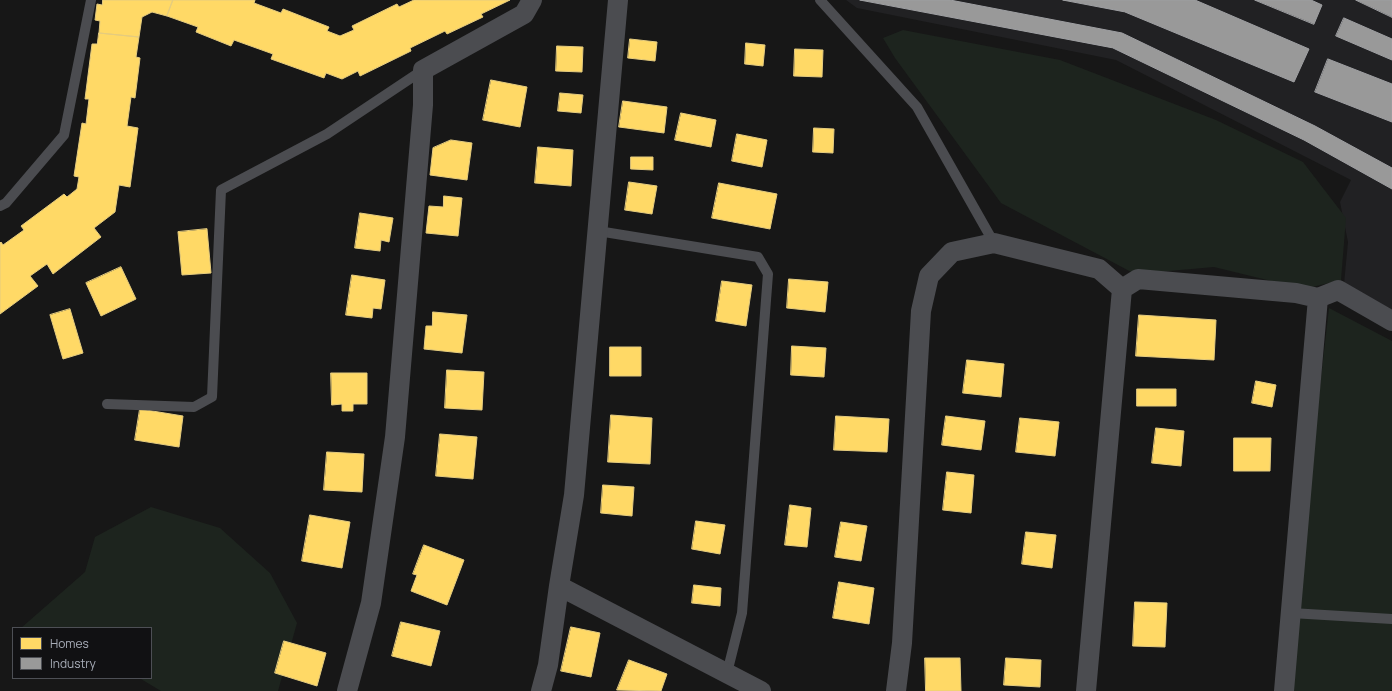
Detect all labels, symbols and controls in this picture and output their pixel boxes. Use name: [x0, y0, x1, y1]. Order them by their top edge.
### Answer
legend: [12, 627, 152, 679]
text: Homes: [50, 635, 89, 652]
text: Industry: [50, 655, 96, 672]

